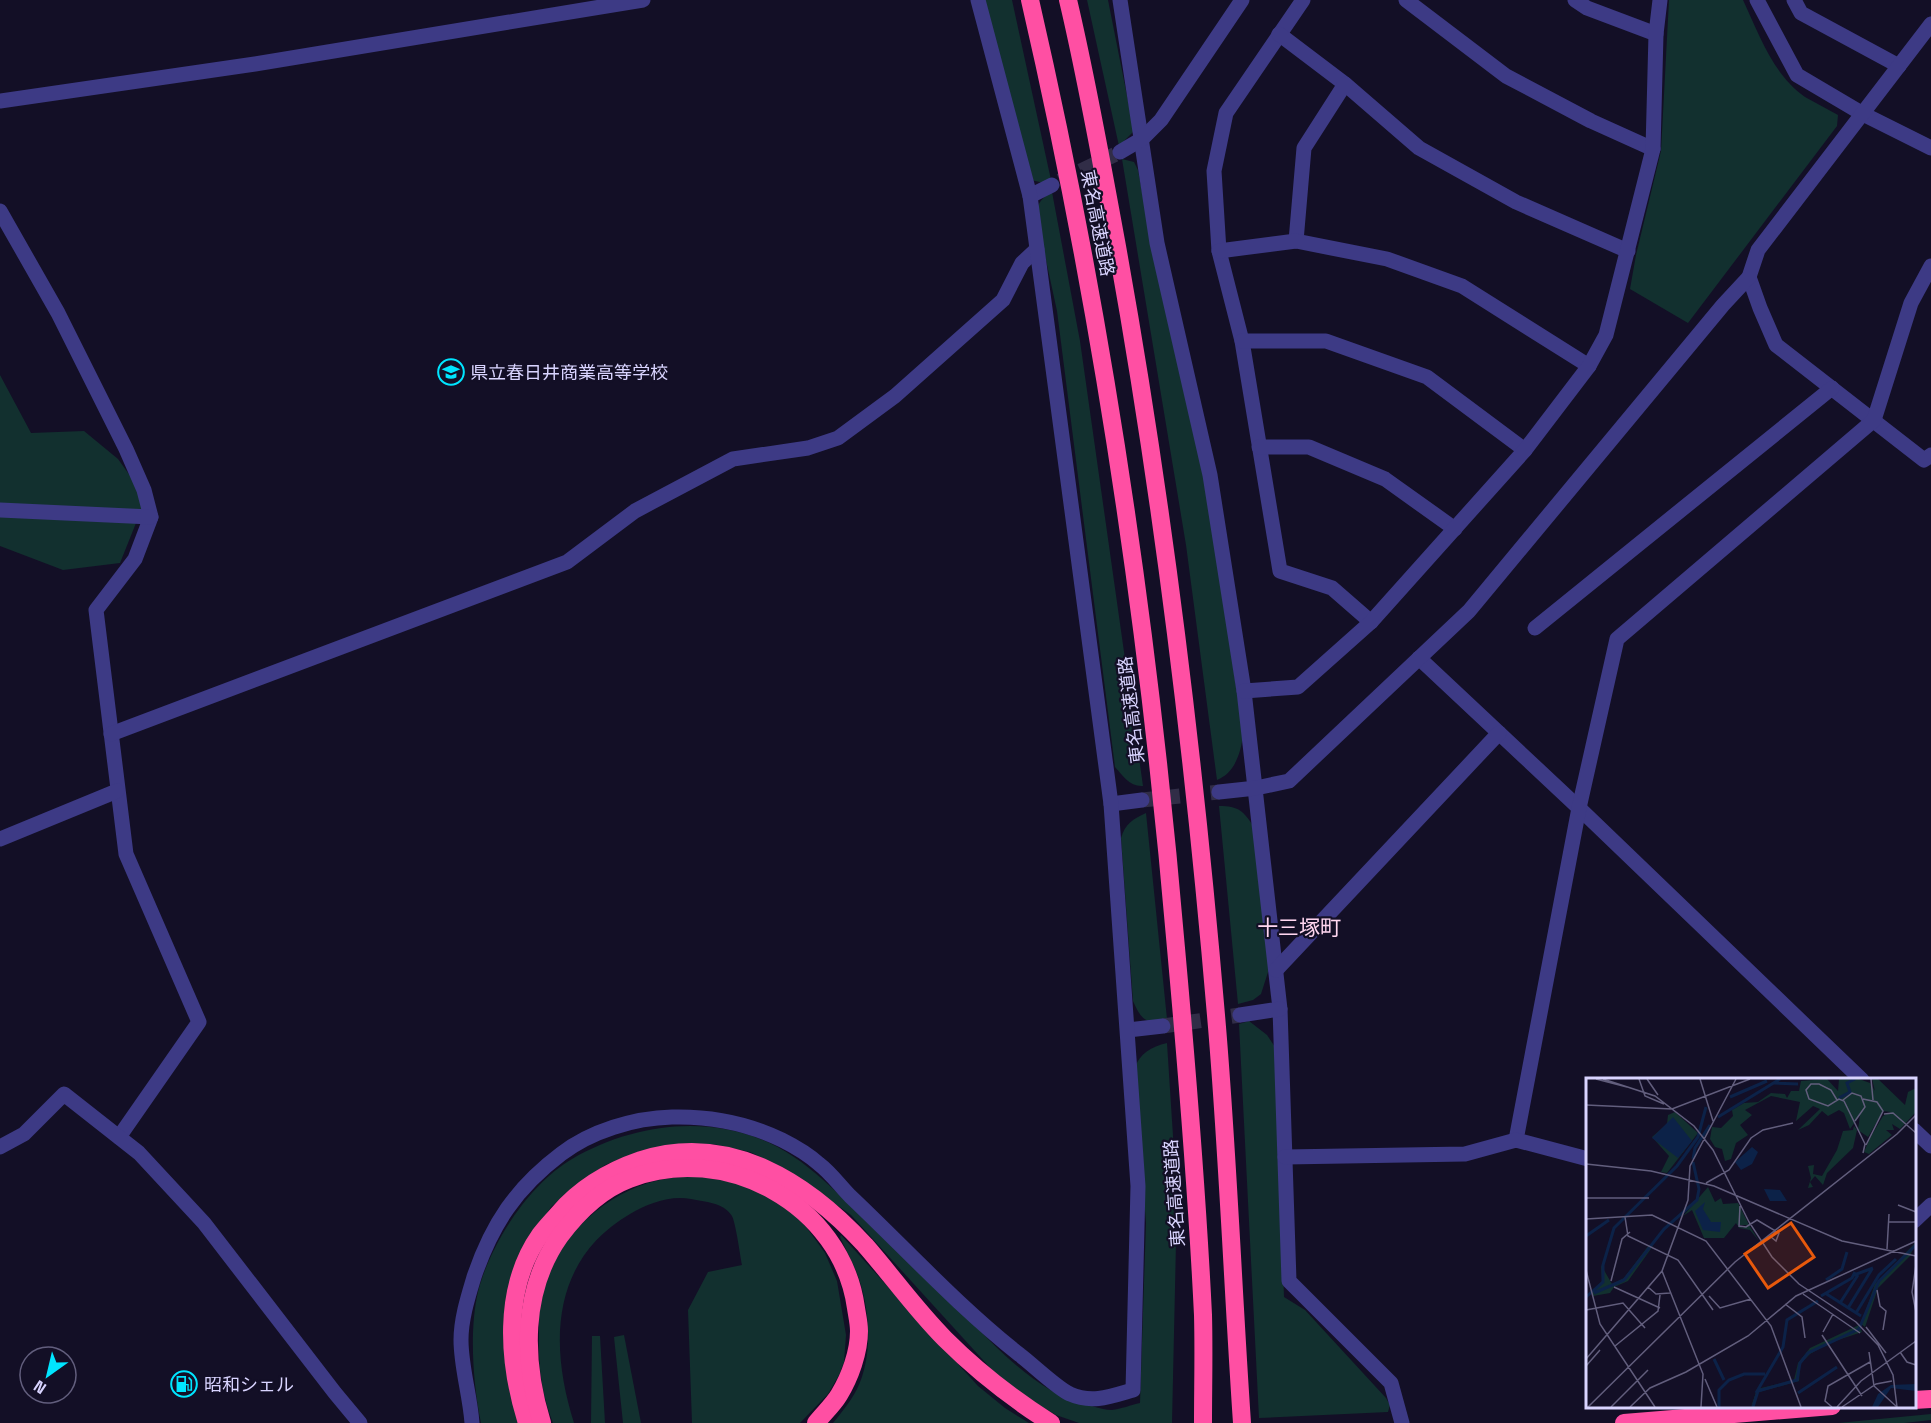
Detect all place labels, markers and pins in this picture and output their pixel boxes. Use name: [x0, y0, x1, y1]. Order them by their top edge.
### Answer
school or university icon: 県立春日井商業高等学校: [436, 357, 466, 387]
place label: 県立春日井商業高等学校: [470, 361, 668, 384]
fuel station icon: 昭和シェル: [169, 1369, 199, 1399]
place label: 昭和シェル: [204, 1373, 294, 1396]

